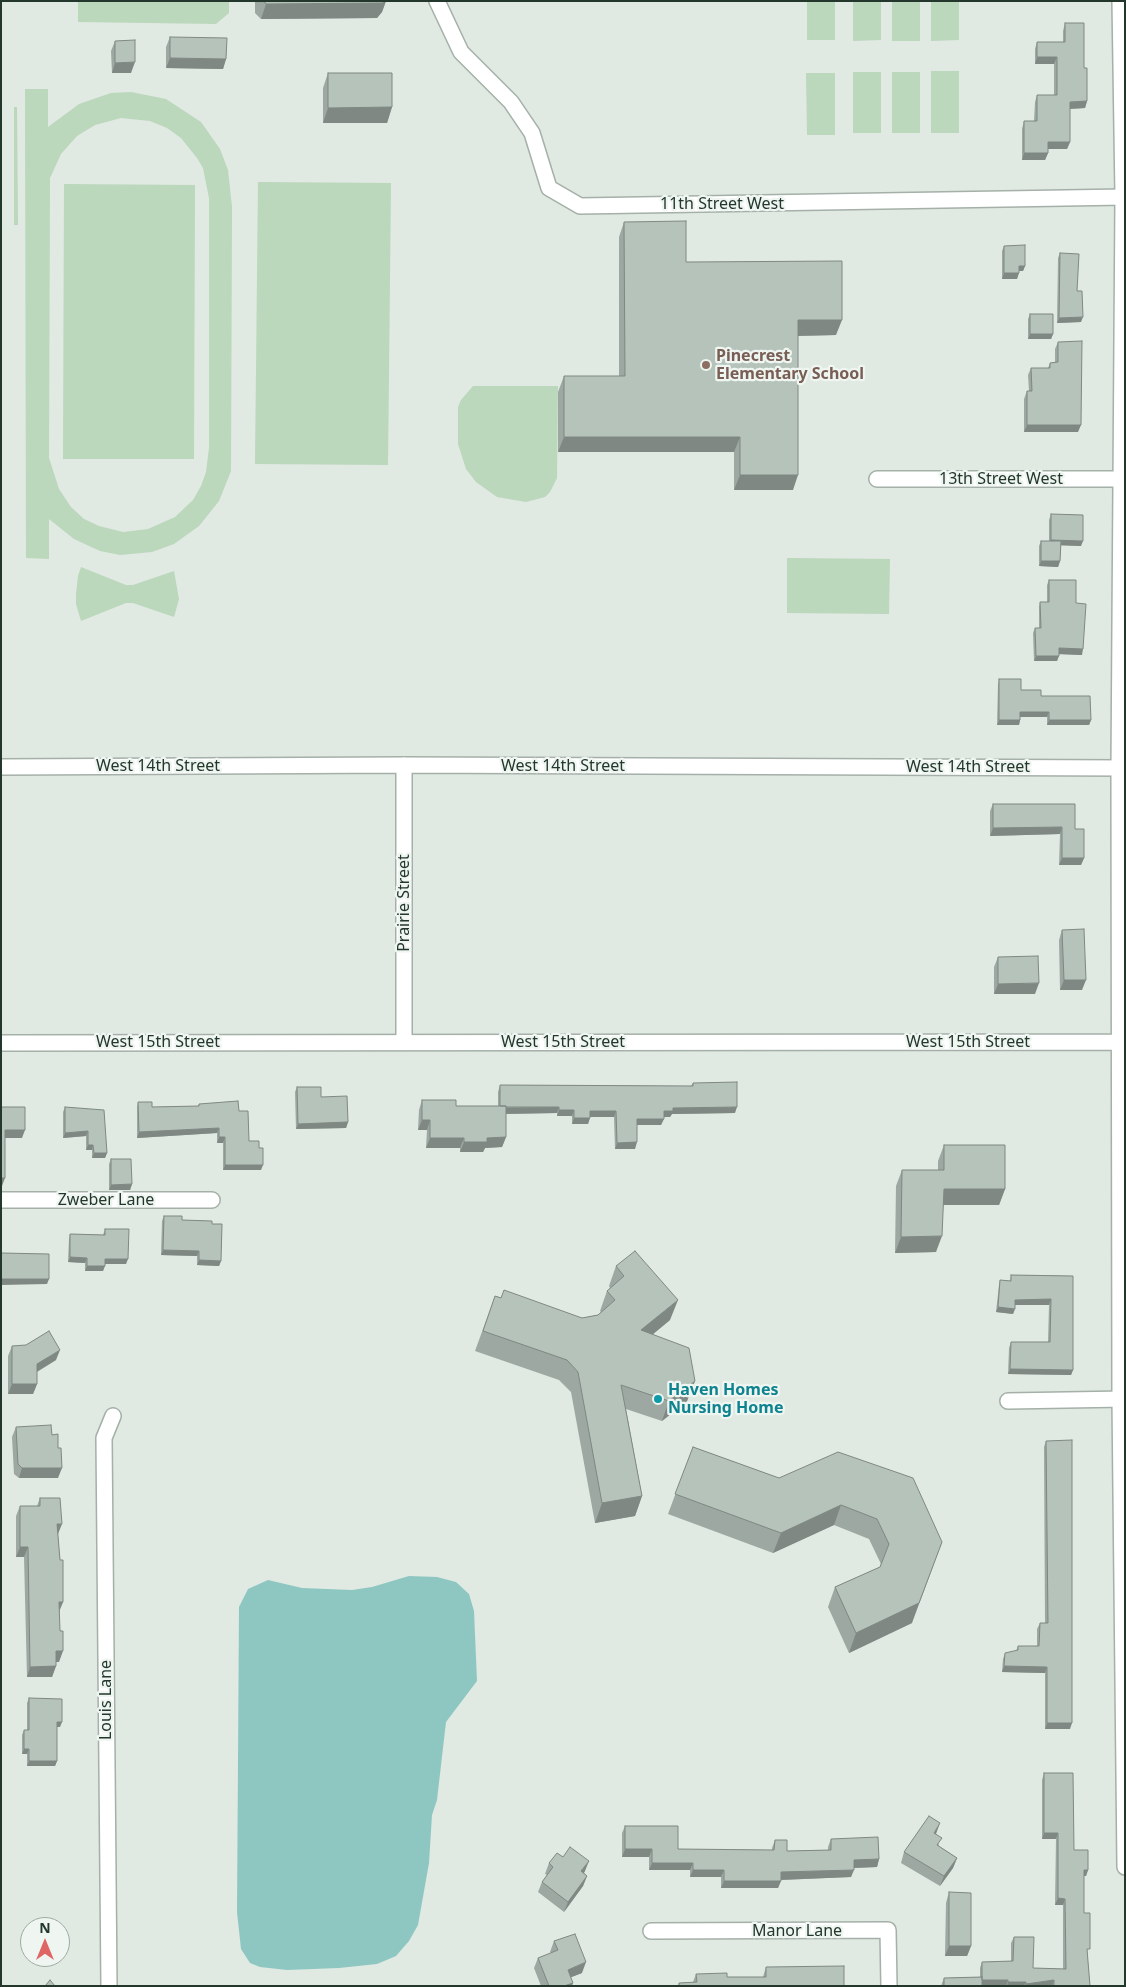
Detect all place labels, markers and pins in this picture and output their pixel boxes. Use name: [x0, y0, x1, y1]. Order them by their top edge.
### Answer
place label: Pinecrest Elementary School: [716, 346, 864, 384]
marker: Pinecrest Elementary School: [700, 359, 712, 371]
place label: Haven Homes Nursing Home: [668, 1380, 783, 1418]
marker: Haven Homes Nursing Home: [652, 1393, 664, 1405]

